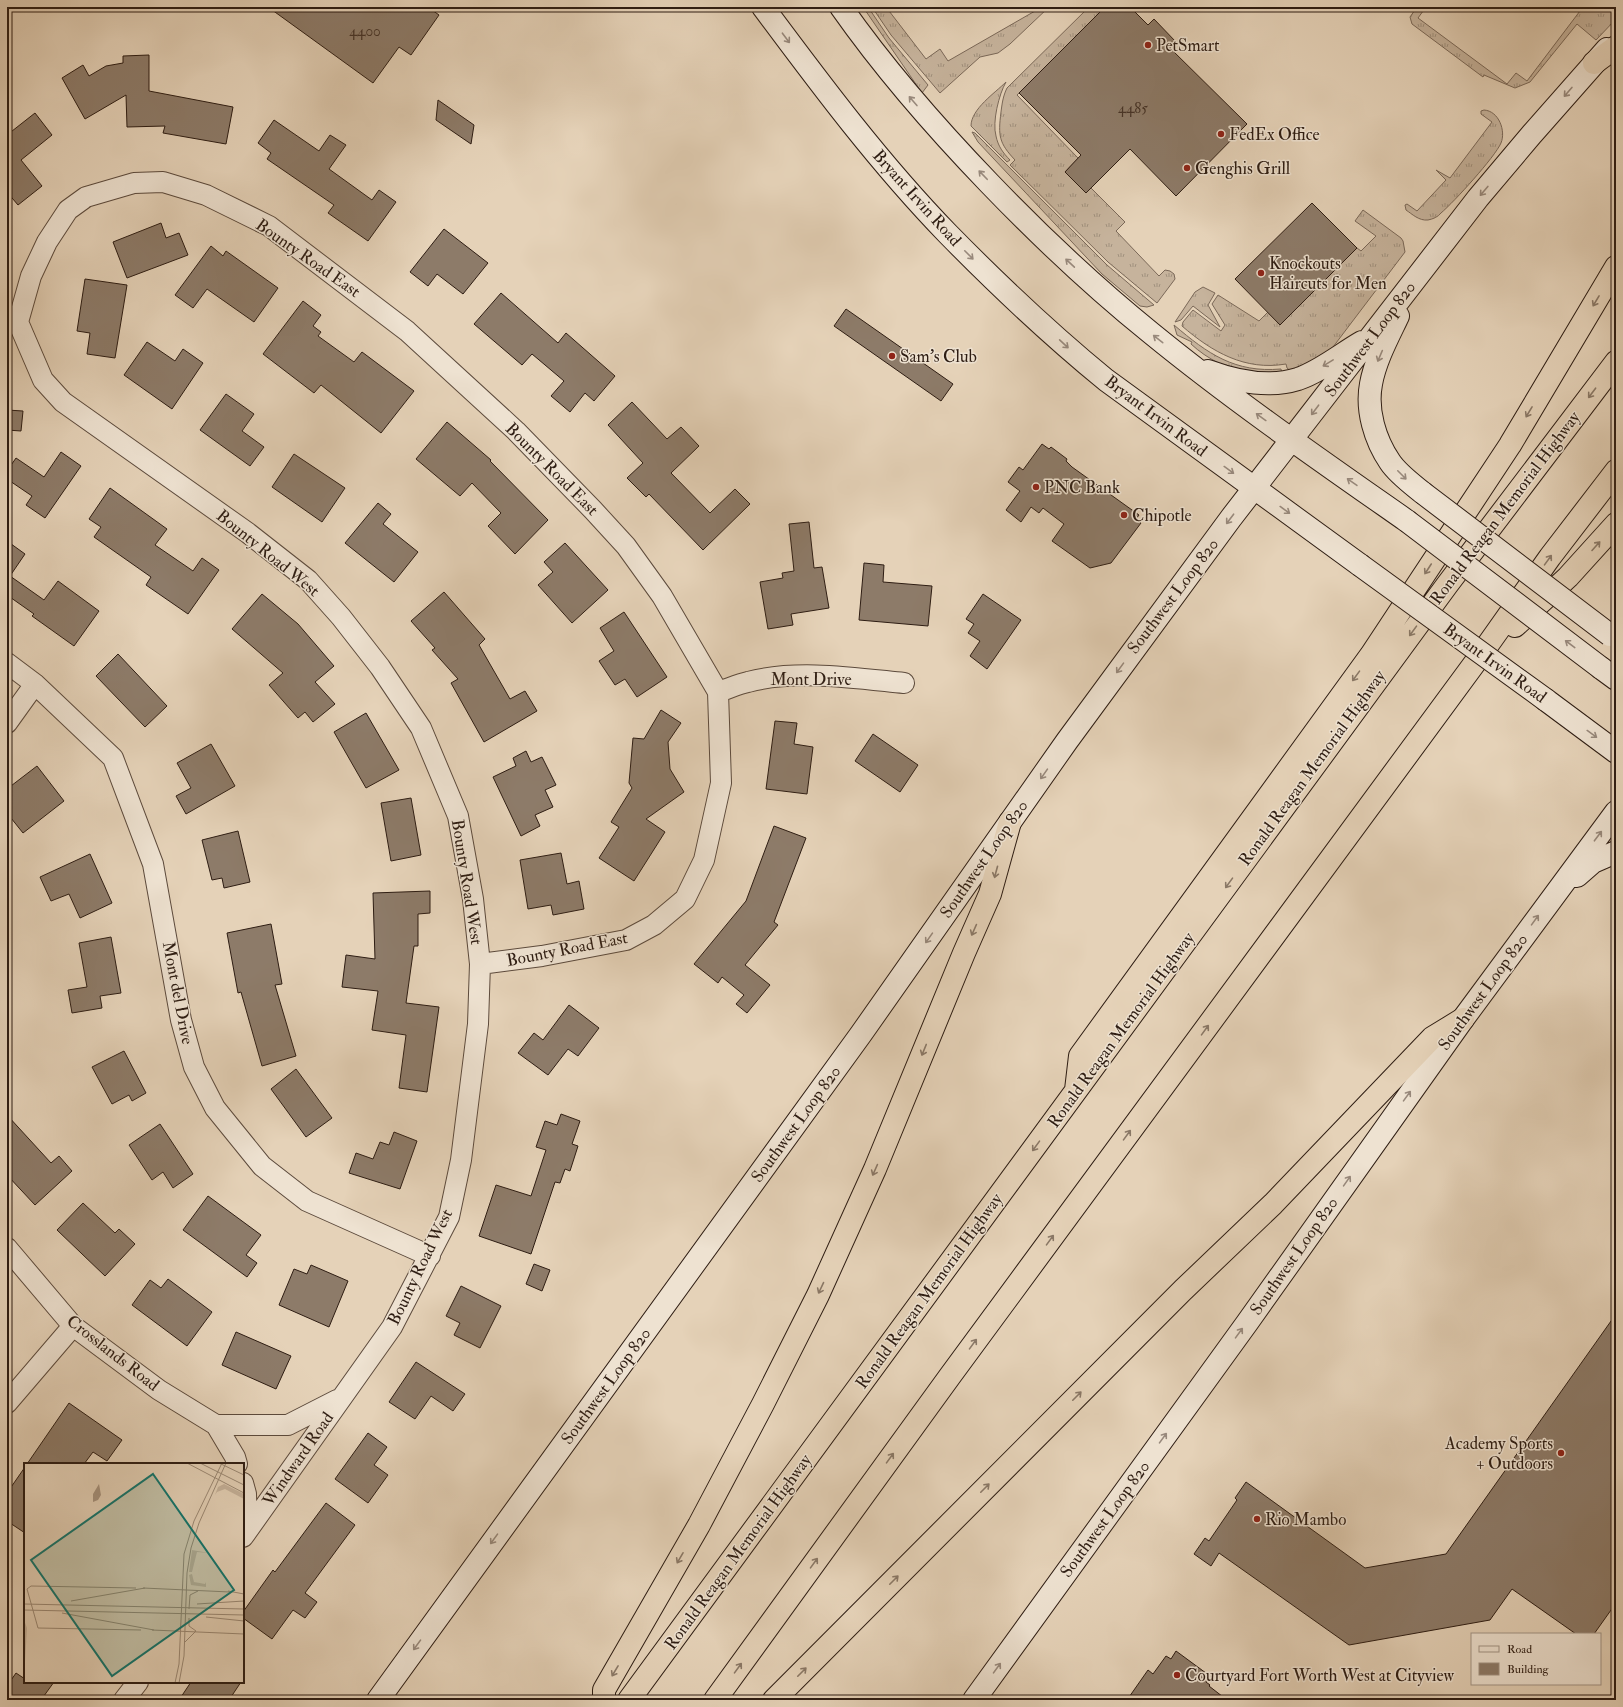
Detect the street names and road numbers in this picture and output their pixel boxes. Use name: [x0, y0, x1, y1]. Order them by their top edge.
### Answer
street label: Bryant Irvin Road: [867, 145, 966, 252]
street label: Bounty Road East: [251, 214, 365, 303]
street label: Southwest Loop 820: [1320, 277, 1421, 402]
street label: Bryant Irvin Road: [1100, 371, 1212, 462]
street label: Ronald Reagan Memorial Highway: [1425, 407, 1586, 609]
street label: Bounty Road East: [500, 418, 603, 521]
street label: Bounty Road West: [212, 505, 324, 602]
street label: Southwest Loop 820: [1123, 534, 1224, 659]
street label: Bryant Irvin Road: [1439, 618, 1551, 709]
street label: Ronald Reagan Memorial Highway: [1234, 666, 1391, 870]
street label: Mont Drive: [771, 669, 851, 690]
street label: Southwest Loop 820: [935, 796, 1033, 923]
street label: Bounty Road West: [446, 818, 487, 947]
street label: Bounty Road East: [505, 927, 630, 972]
street label: Ronald Reagan Memorial Highway: [1043, 928, 1200, 1132]
street label: Southwest Loop 820: [1434, 930, 1533, 1055]
street label: Mont del Drive: [158, 940, 198, 1046]
street label: Southwest Loop 820: [747, 1062, 846, 1187]
street label: Ronald Reagan Memorial Highway: [851, 1189, 1008, 1393]
street label: Southwest Loop 820: [1245, 1193, 1343, 1320]
street label: Bounty Road West: [383, 1205, 458, 1329]
street label: Crosslands Road: [63, 1310, 164, 1396]
street label: Southwest Loop 820: [557, 1324, 656, 1449]
street label: Windward Road: [257, 1407, 338, 1511]
street label: Ronald Reagan Memorial Highway: [660, 1450, 817, 1654]
street label: Southwest Loop 820: [1056, 1457, 1155, 1582]

